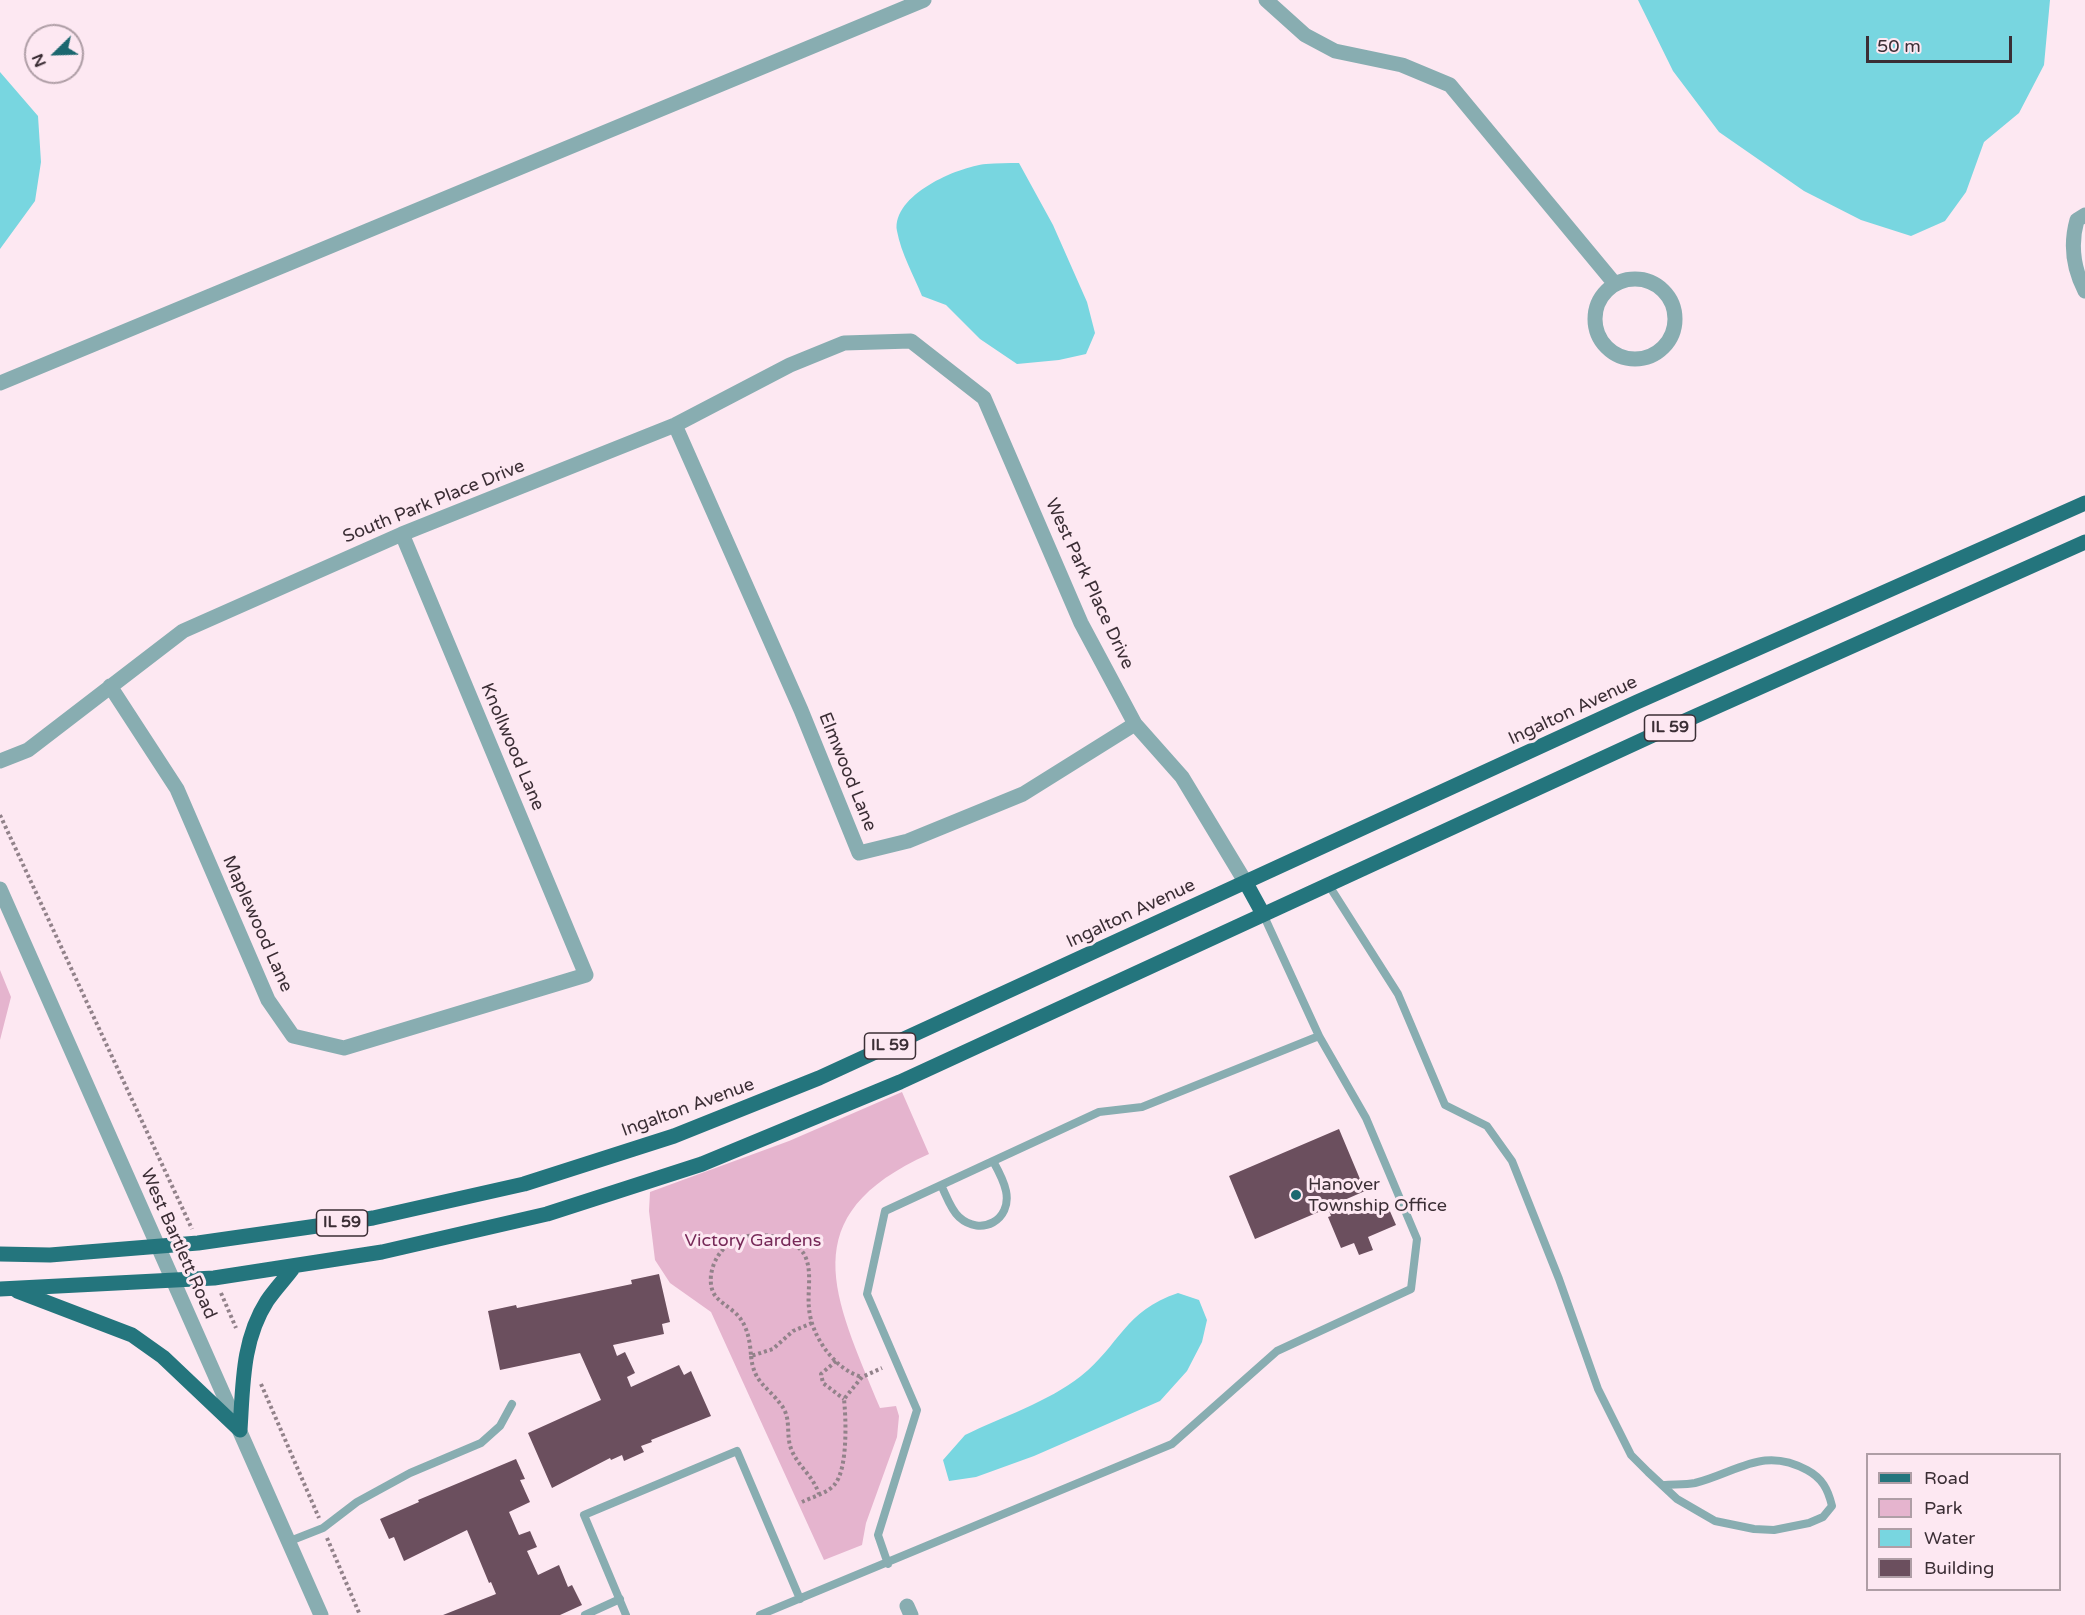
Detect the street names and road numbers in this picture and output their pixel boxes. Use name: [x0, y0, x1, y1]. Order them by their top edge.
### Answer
street label: South Park Place Drive: [340, 456, 528, 548]
street label: West Park Place Drive: [1040, 495, 1138, 673]
street label: Ingalton Avenue: [1505, 672, 1641, 750]
street label: Knollwood Lane: [475, 680, 549, 814]
street label: Elmwood Lane: [813, 710, 881, 834]
road number: IL 59: [1644, 715, 1696, 741]
street label: Maplewood Lane: [217, 852, 297, 996]
street label: Ingalton Avenue: [1063, 875, 1199, 953]
road number: IL 59: [864, 1033, 916, 1059]
street label: Ingalton Avenue: [619, 1074, 757, 1142]
street label: West Bartlett Road: [135, 1165, 221, 1323]
road number: IL 59: [316, 1210, 368, 1236]

